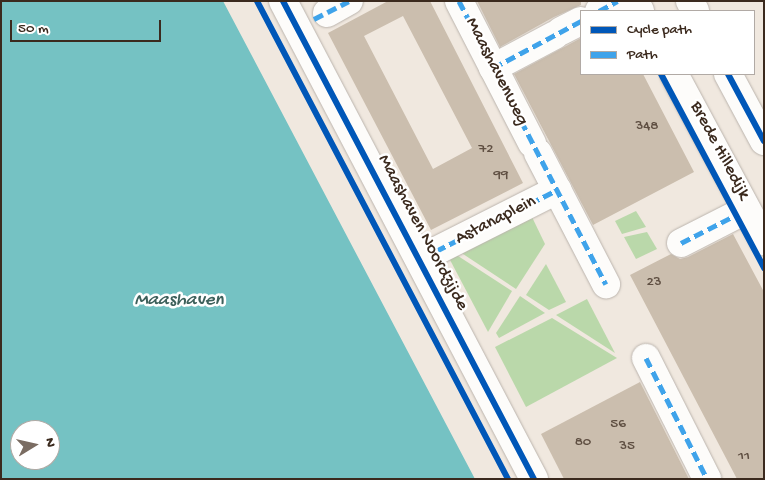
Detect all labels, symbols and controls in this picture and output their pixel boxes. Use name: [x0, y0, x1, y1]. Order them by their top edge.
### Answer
scale bar: [12, 10, 164, 42]
legend: [580, 10, 755, 75]
street label: Maashavenweg: [460, 15, 532, 129]
text: 50 m: [18, 20, 49, 38]
text: Cycle path: [627, 21, 692, 39]
text: Path: [627, 46, 658, 64]
street label: Brede Hilledijk: [684, 98, 754, 204]
house number: 348: [635, 118, 659, 136]
house number: 72: [478, 141, 494, 159]
street label: Maashaven Noordzijde: [372, 152, 472, 314]
house number: 99: [493, 167, 509, 185]
street label: Astanaplein: [452, 191, 540, 251]
house number: 23: [646, 274, 662, 292]
water label: Maashaven: [134, 290, 224, 312]
house number: 56: [610, 416, 626, 434]
north arrow: [10, 420, 60, 470]
house number: 80: [575, 434, 591, 452]
text: N: [40, 437, 58, 449]
house number: 35: [619, 438, 635, 456]
house number: 11: [738, 448, 750, 466]

